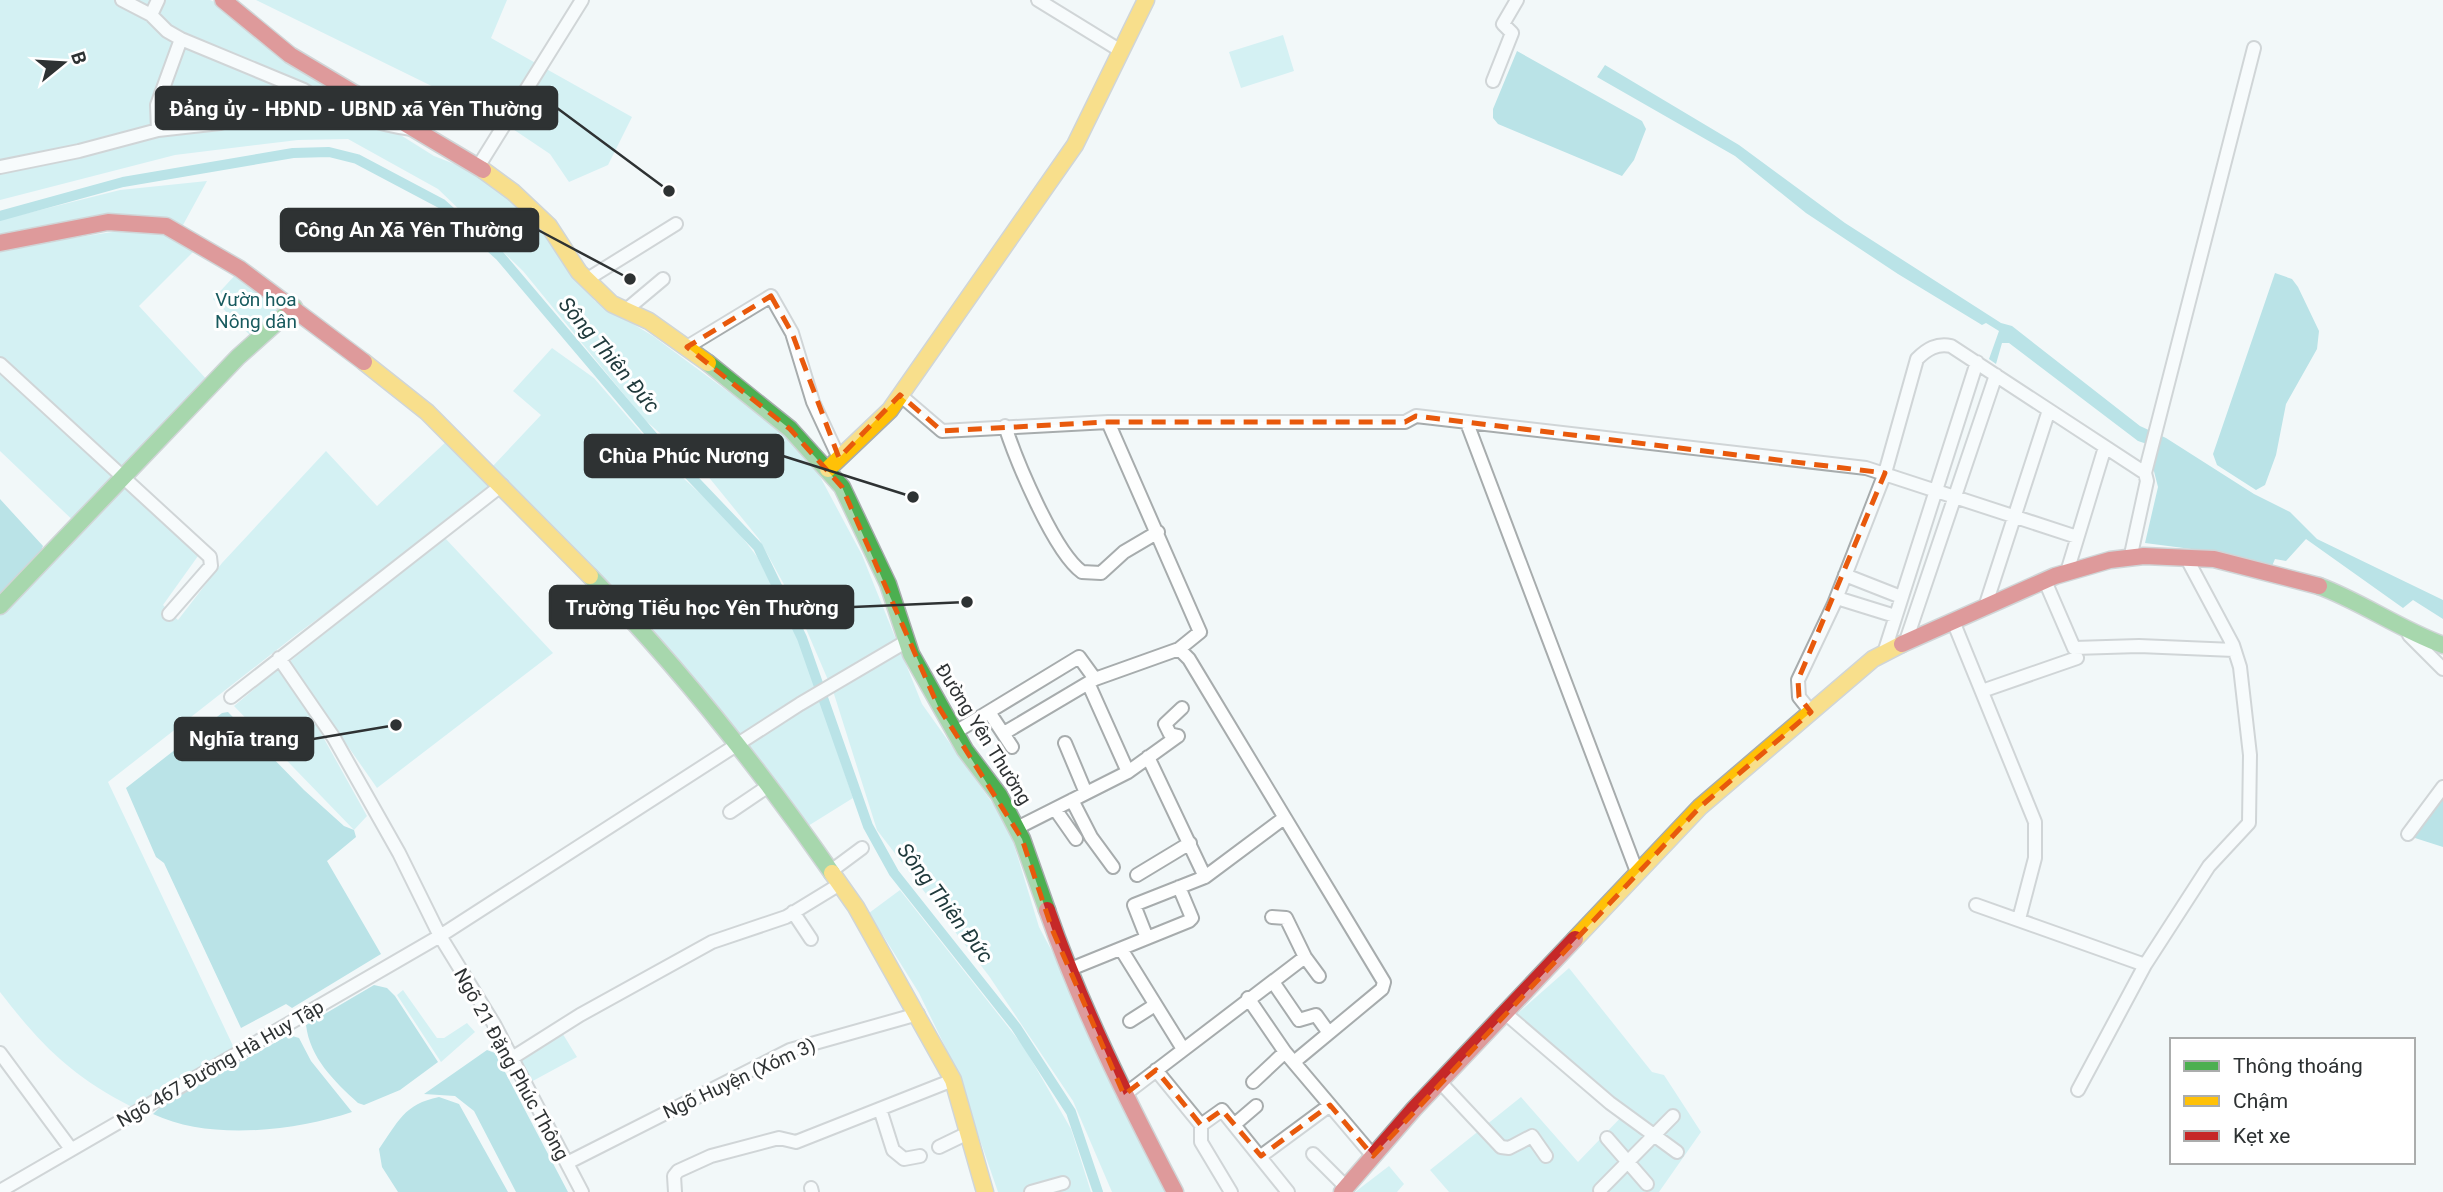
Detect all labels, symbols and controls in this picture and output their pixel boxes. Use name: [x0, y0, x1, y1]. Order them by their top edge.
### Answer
north arrow: [28, 28, 98, 98]
text: B: [66, 49, 92, 67]
callout: Đảng ủy - HĐND - UBND xã Yên Thường: [156, 87, 557, 129]
text: Đảng ủy - HĐND - UBND xã Yên Thường: [170, 97, 542, 121]
callout: Công An Xã Yên Thường: [281, 209, 538, 251]
text: Công An Xã Yên Thường: [295, 218, 523, 242]
park label: Vườn hoa Nông dân: [215, 288, 297, 333]
water label: Sông Thiên Đức: [554, 292, 665, 418]
callout: Chùa Phúc Nương: [585, 435, 783, 477]
text: Chùa Phúc Nương: [599, 444, 769, 468]
callout: Trường Tiểu học Yên Thường: [550, 586, 853, 628]
text: Trường Tiểu học Yên Thường: [565, 596, 839, 620]
street label: Đường Yên Thường: [931, 659, 1036, 809]
callout: Nghĩa trang: [175, 718, 313, 760]
text: Nghĩa trang: [189, 727, 299, 751]
water label: Sông Thiên Đức: [892, 838, 998, 968]
street label: Ngõ 21 Đặng Phúc Thông: [449, 964, 574, 1164]
street label: Ngõ 467 Đường Hà Huy Tập: [113, 995, 328, 1132]
street label: Ngõ Huyện (Xóm 3): [659, 1033, 819, 1124]
legend: [2170, 1038, 2415, 1164]
text: Thông thoáng: [2233, 1054, 2363, 1078]
text: Chậm: [2233, 1089, 2288, 1113]
text: Kẹt xe: [2233, 1124, 2290, 1148]

